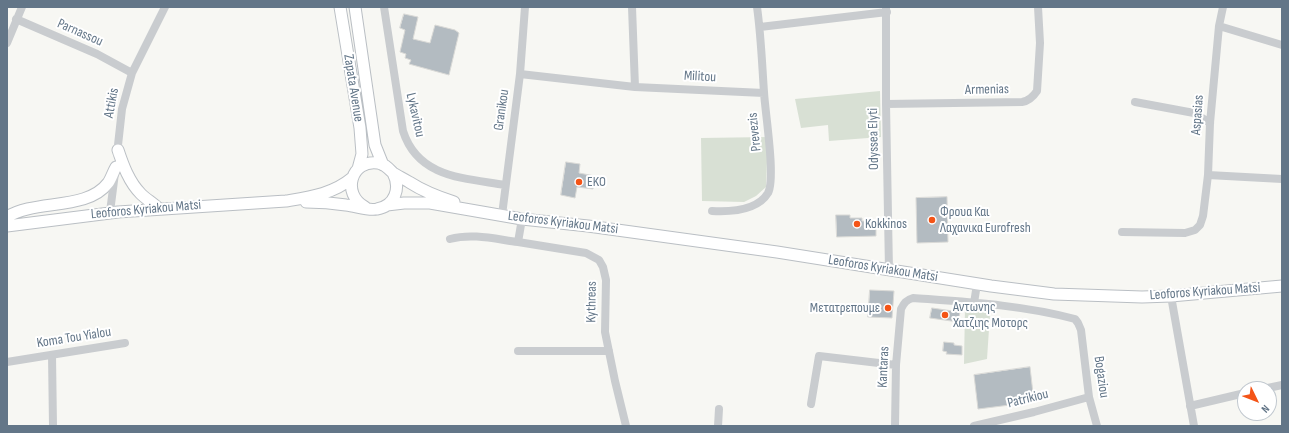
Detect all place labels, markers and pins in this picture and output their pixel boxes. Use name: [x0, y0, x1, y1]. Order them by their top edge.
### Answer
place label: EKO: [587, 174, 606, 190]
marker: EKO: [574, 177, 584, 187]
place label: Φρουα Και Λαχανικα Eurofresh: [940, 204, 1031, 236]
marker: Φρουα Και Λαχανικα Eurofresh: [927, 215, 937, 225]
place label: Kokkinos: [865, 216, 907, 232]
marker: Kokkinos: [852, 219, 862, 229]
place label: Αντωνης Χατζιης Μοτορς: [953, 299, 1028, 332]
place label: Μετατρεπουμε: [810, 300, 880, 316]
marker: Μετατρεπουμε: [883, 303, 893, 313]
marker: Αντωνης Χατζιης Μοτορς: [940, 310, 950, 320]

